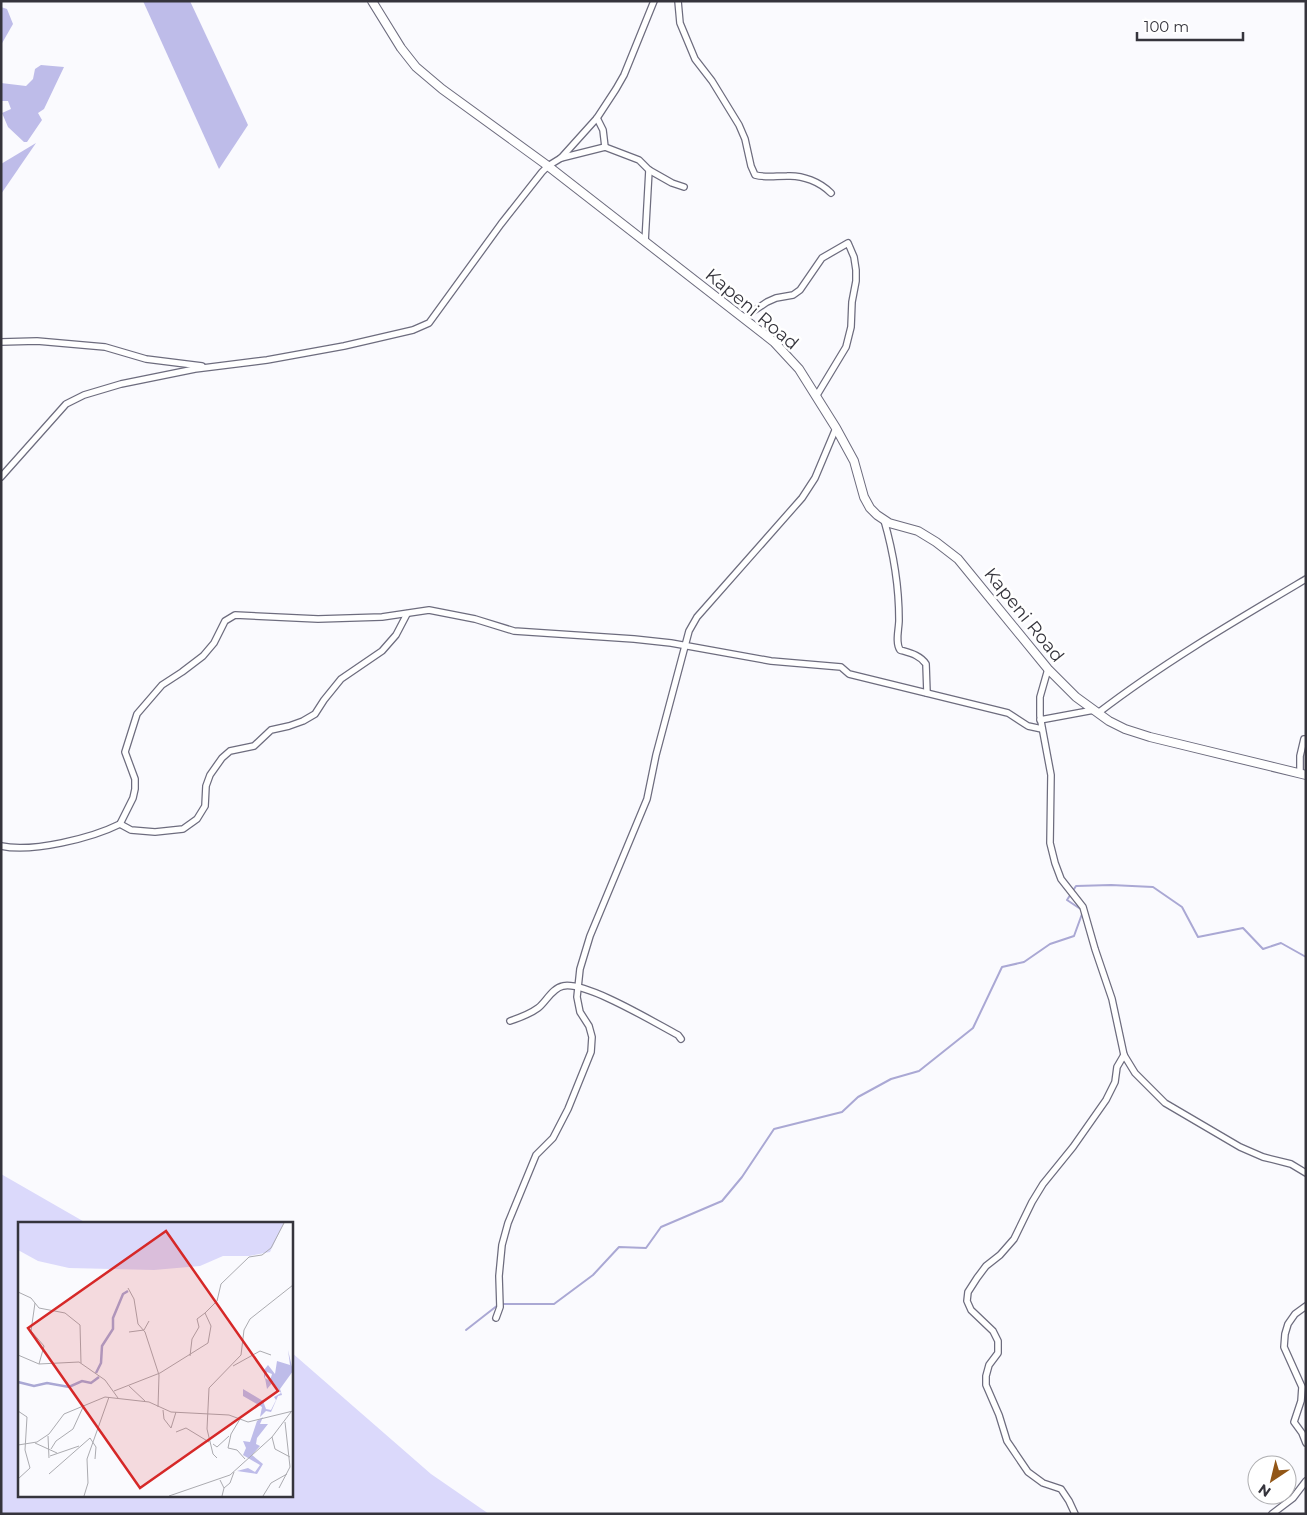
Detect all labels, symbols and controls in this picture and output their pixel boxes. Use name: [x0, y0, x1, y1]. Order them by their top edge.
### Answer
scale bar: [1137, 10, 1243, 42]
text: 100 m: [1144, 17, 1189, 36]
street label: Kapeni Road: [701, 264, 803, 354]
street label: Kapeni Road: [979, 563, 1069, 667]
inset map: [18, 1222, 292, 1498]
north arrow: [1247, 1455, 1297, 1505]
text: N: [1255, 1480, 1274, 1501]

